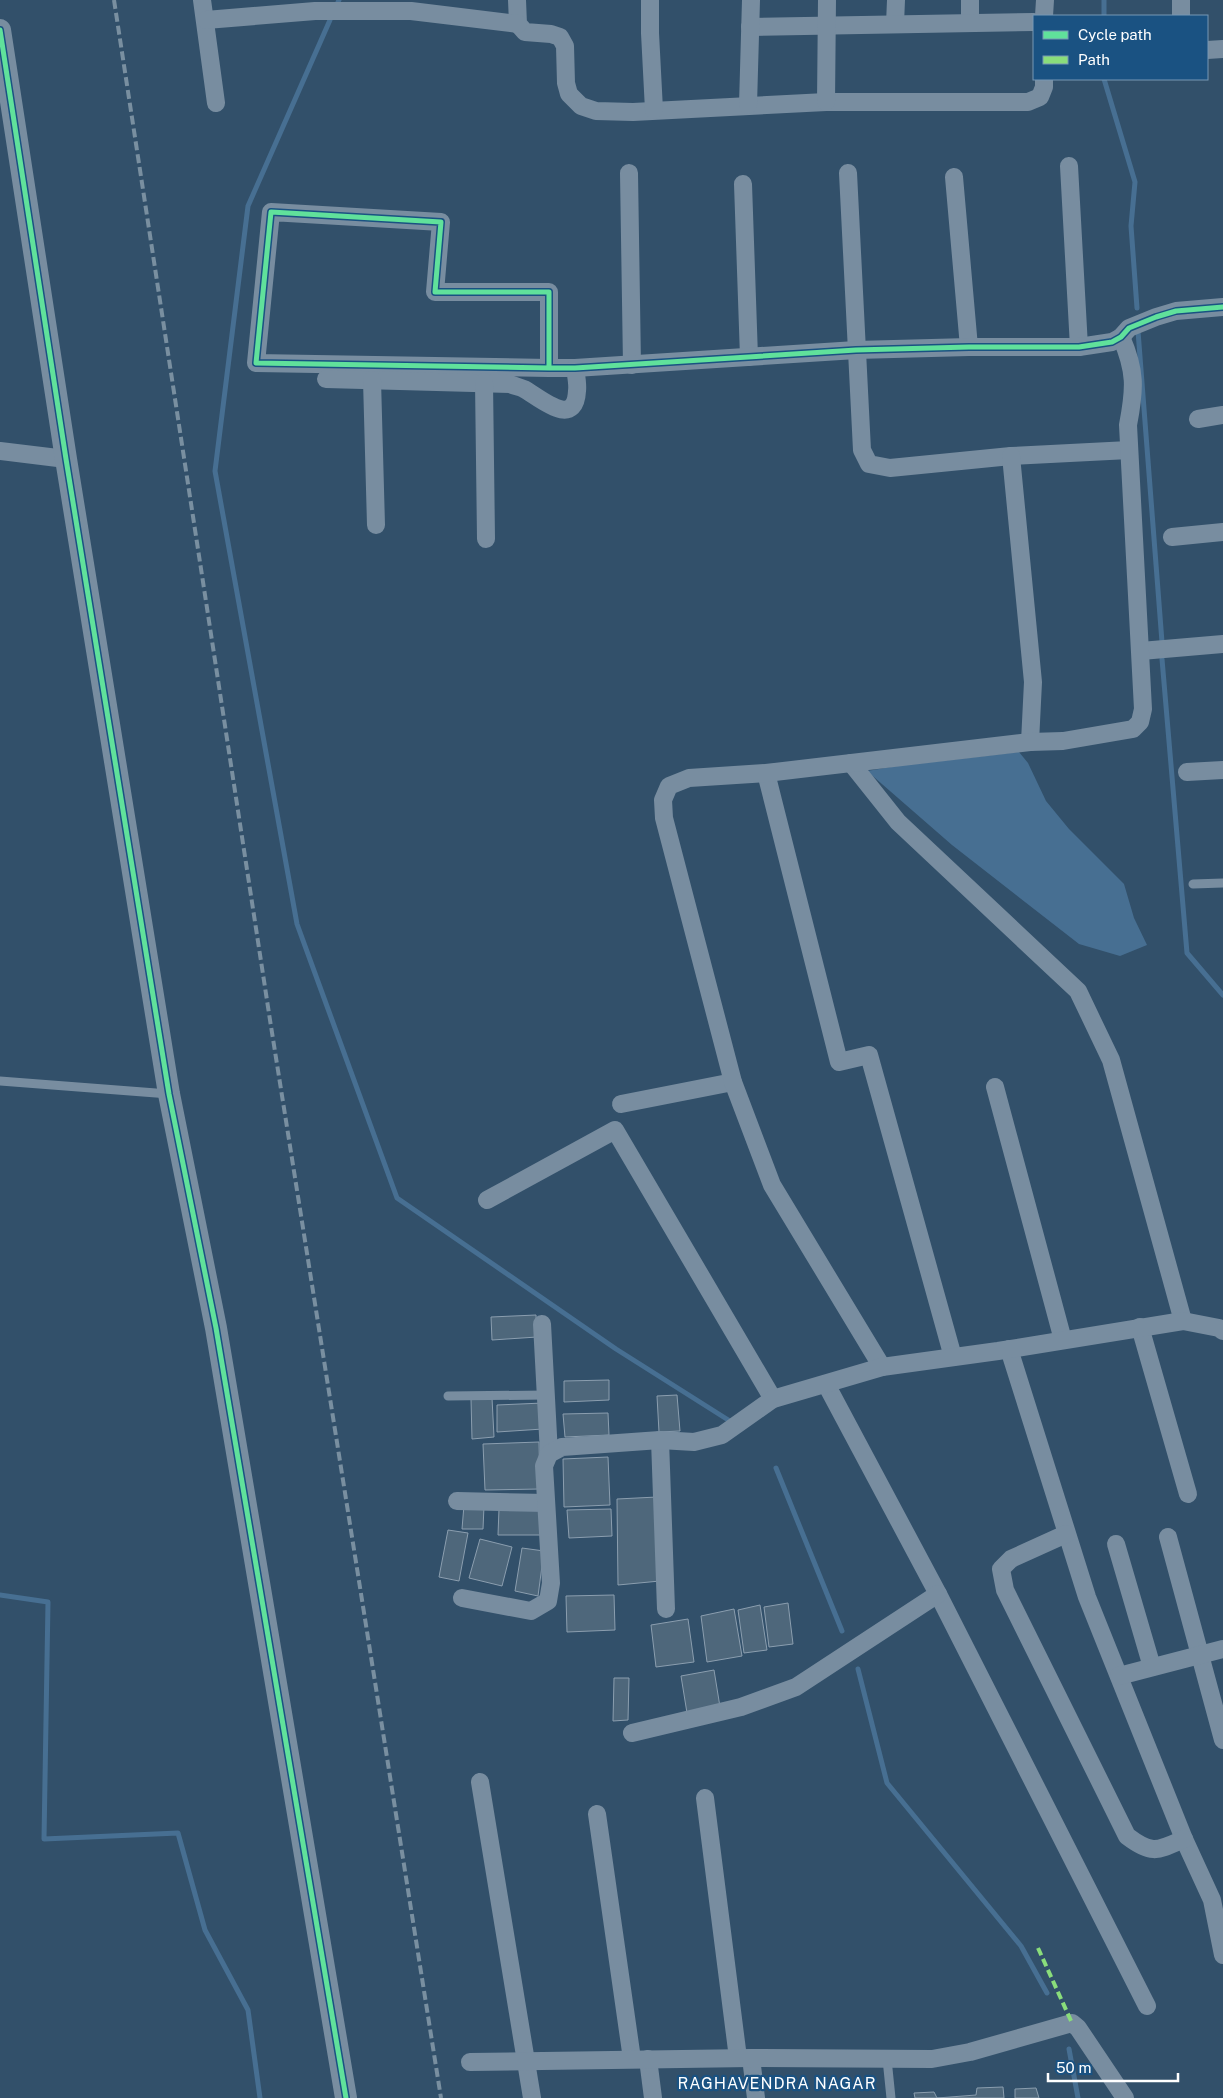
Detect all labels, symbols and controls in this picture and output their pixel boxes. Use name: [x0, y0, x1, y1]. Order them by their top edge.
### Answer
legend: [1033, 15, 1208, 80]
text: Cycle path: [1078, 26, 1152, 43]
text: Path: [1078, 51, 1110, 68]
scale bar: [1048, 2050, 1178, 2082]
text: 50 m: [1056, 2059, 1091, 2076]
district label: RAGHAVENDRA NAGAR: [677, 2074, 877, 2093]

